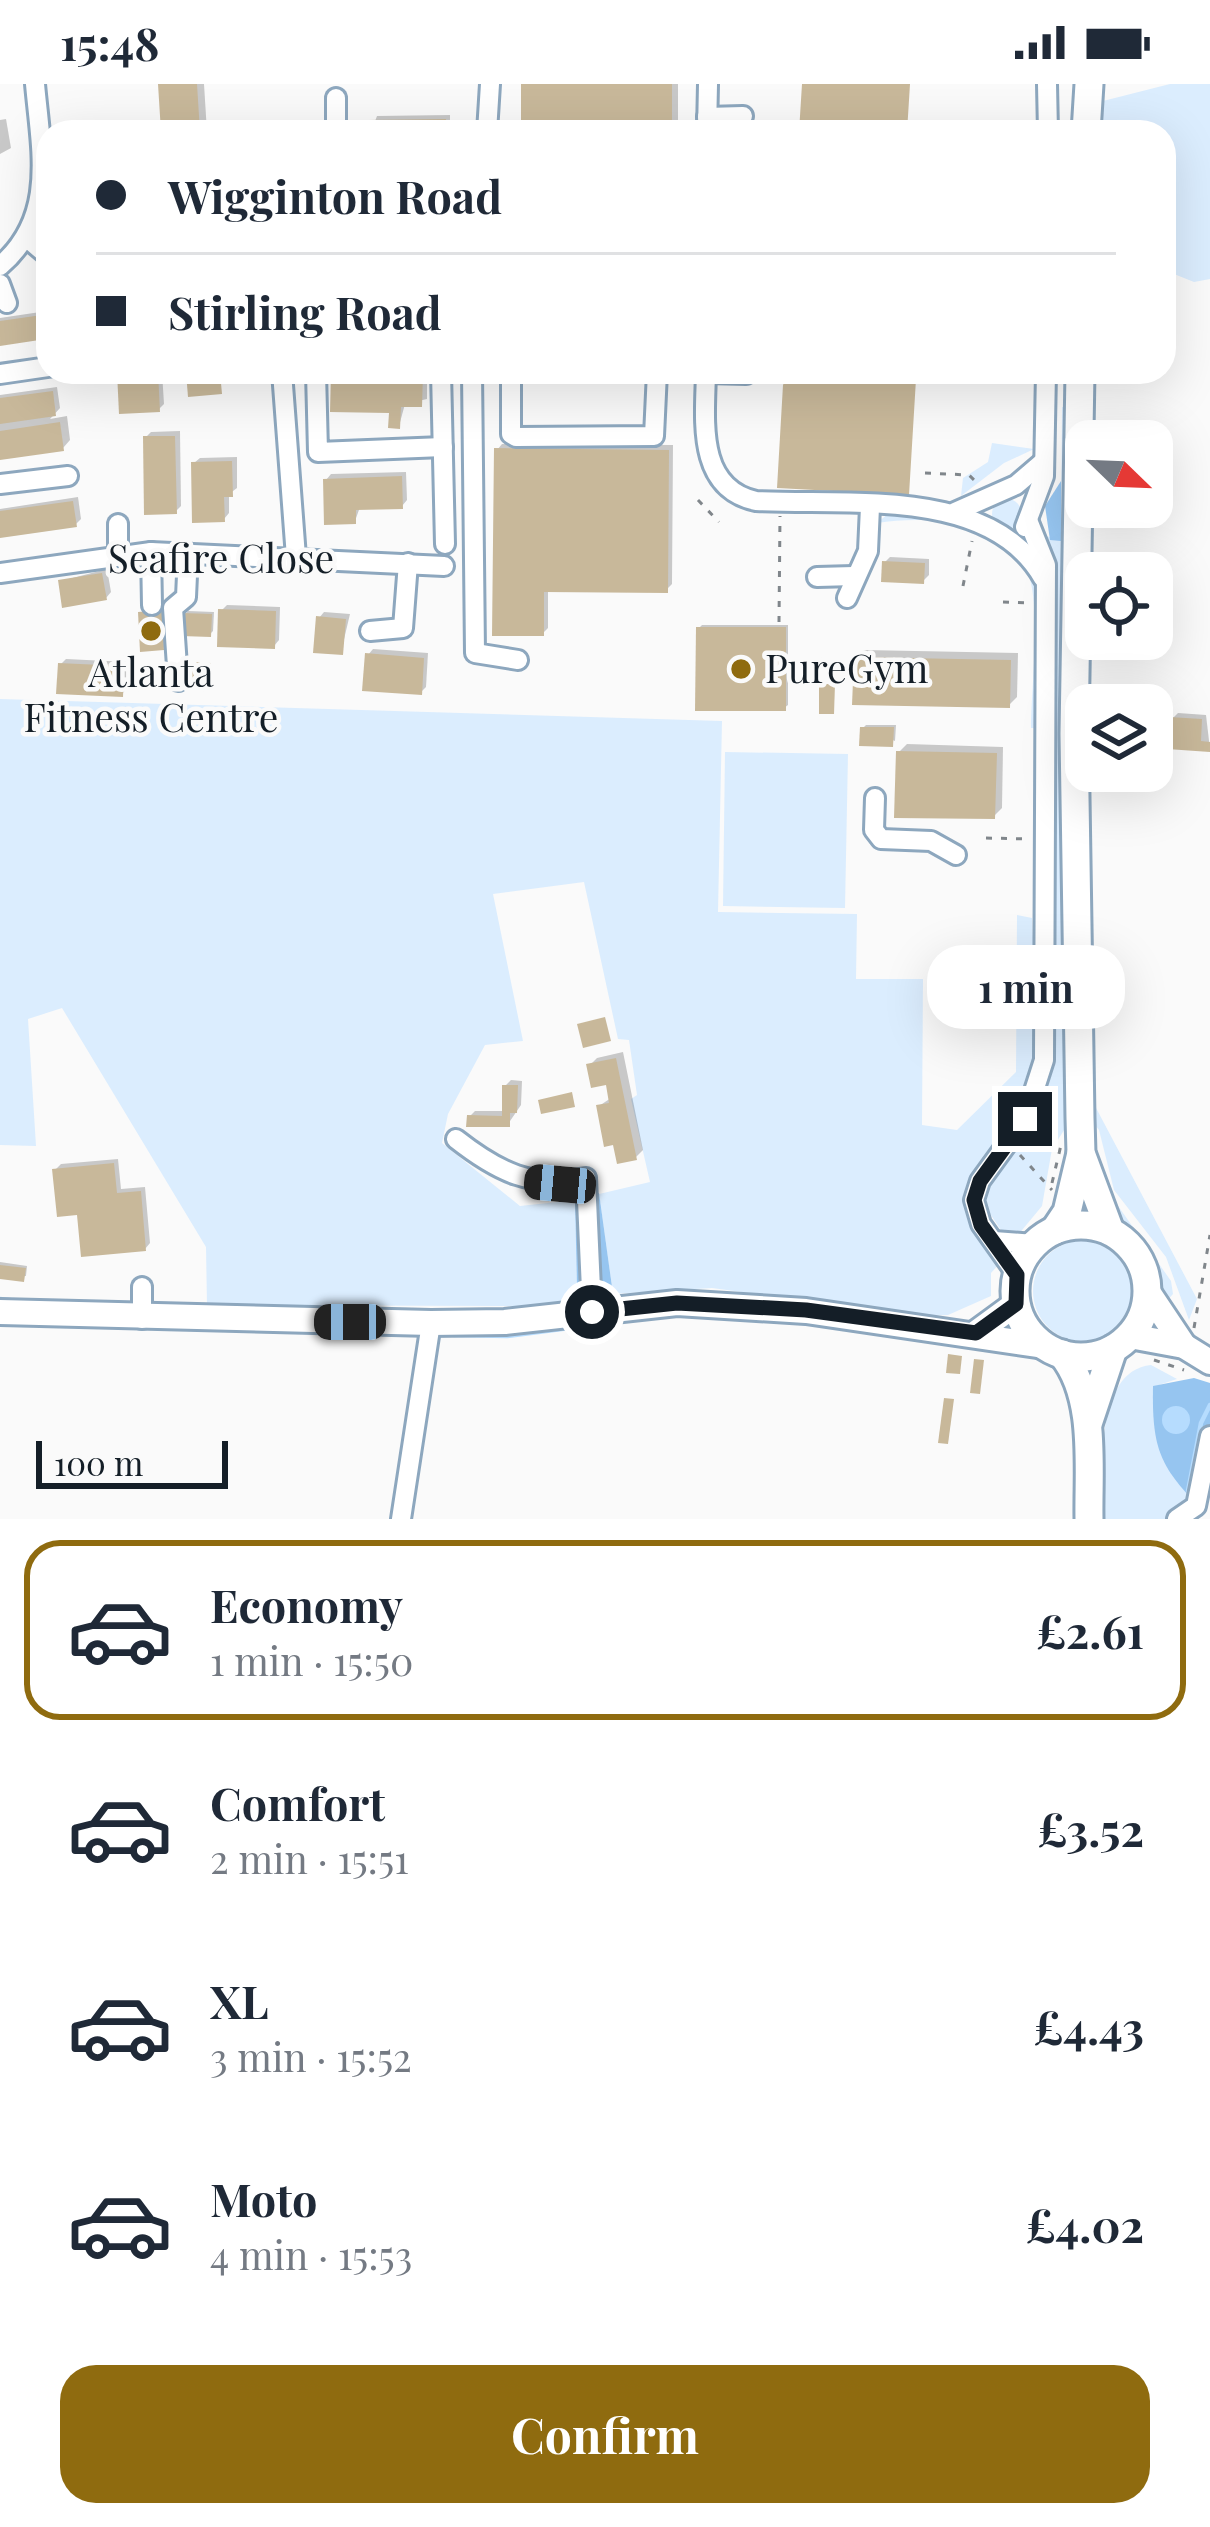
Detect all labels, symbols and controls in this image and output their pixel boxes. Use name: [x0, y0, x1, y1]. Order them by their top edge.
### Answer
text: 15:48: [60, 12, 159, 72]
text: Wigginton Road: [168, 165, 502, 225]
text: Stirling Road: [168, 281, 442, 341]
north arrow: [1065, 420, 1173, 528]
map controls: [1065, 420, 1173, 792]
street label: Seafire Close: [108, 531, 334, 583]
button: locate: [1065, 552, 1173, 660]
marker: Atlanta Fitness Centre: [138, 618, 164, 644]
place label: PureGym: [765, 641, 929, 693]
place label: Atlanta Fitness Centre: [24, 645, 278, 742]
marker: PureGym: [728, 656, 754, 682]
button: layers: [1065, 684, 1173, 792]
callout: 1 min: [926, 945, 1124, 1029]
text: 1 min: [978, 961, 1074, 1013]
route end: [998, 1092, 1052, 1146]
car: [523, 1163, 597, 1205]
route start: [565, 1285, 619, 1339]
car: [314, 1304, 386, 1340]
scale bar: [36, 1435, 228, 1488]
text: 100 m: [54, 1440, 143, 1484]
text: Economy: [210, 1574, 403, 1634]
icon: car: [66, 1576, 174, 1684]
text: £2.61: [1036, 1600, 1144, 1660]
text: 1 min · 15:50: [210, 1634, 413, 1686]
text: Comfort: [210, 1772, 385, 1832]
icon: car: [66, 1774, 174, 1882]
text: £3.52: [1037, 1798, 1144, 1858]
text: 2 min · 15:51: [210, 1832, 409, 1884]
text: XL: [210, 1970, 269, 2030]
icon: car: [66, 1972, 174, 2080]
text: £4.43: [1033, 1996, 1144, 2056]
text: 3 min · 15:52: [210, 2030, 412, 2082]
text: Moto: [210, 2168, 317, 2228]
icon: car: [66, 2170, 174, 2278]
text: £4.02: [1026, 2194, 1144, 2254]
text: 4 min · 15:53: [210, 2228, 412, 2280]
button: Confirm: [60, 2365, 1150, 2503]

